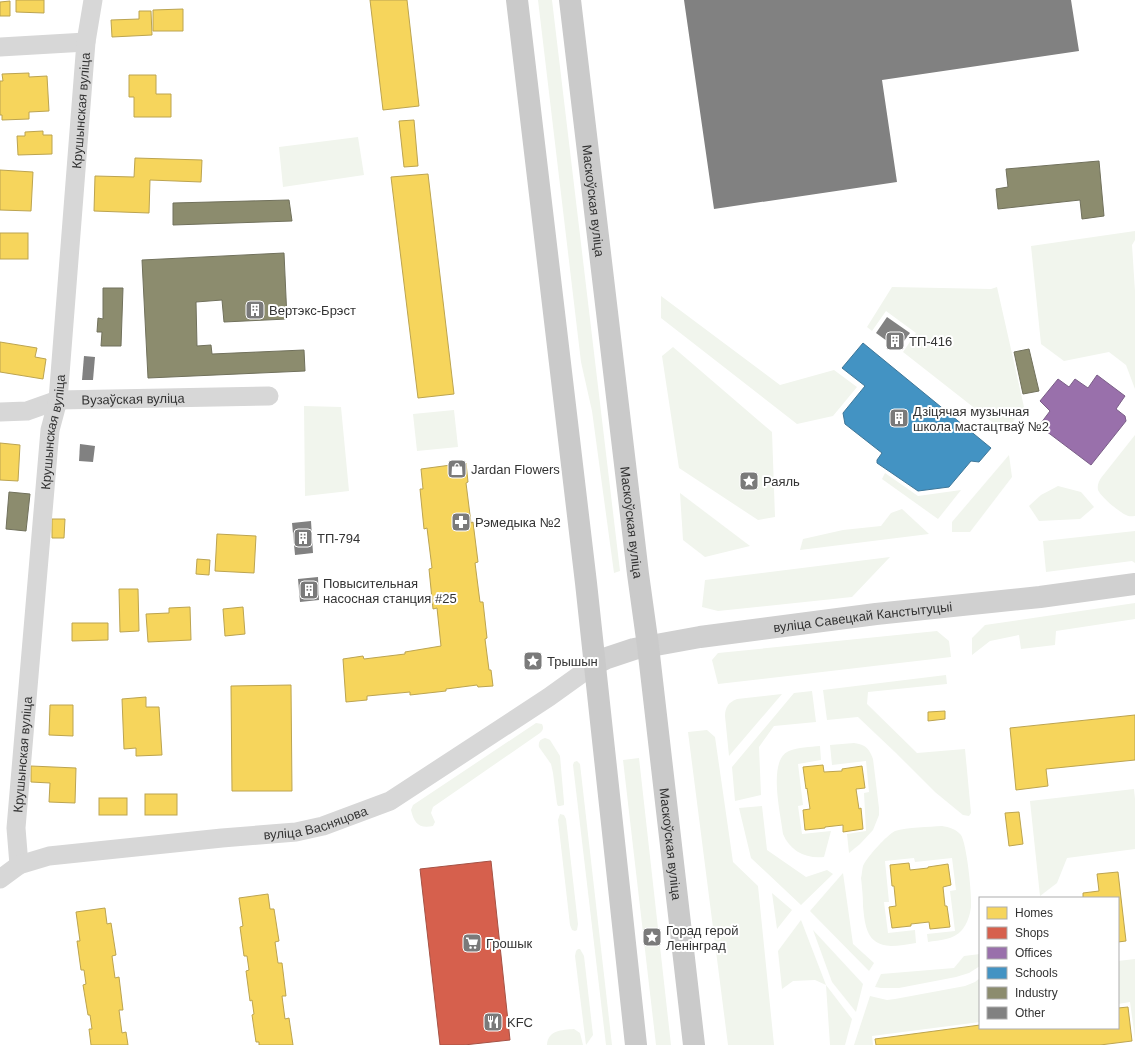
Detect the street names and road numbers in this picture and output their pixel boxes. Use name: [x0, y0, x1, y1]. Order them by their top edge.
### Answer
street label: Крушынская вуліца: [69, 51, 93, 169]
street label: Маскоўская вуліца: [580, 144, 608, 258]
street label: Крушынская вуліца: [37, 373, 68, 490]
street label: Вузаўская вуліца: [81, 390, 186, 407]
street label: Маскоўская вуліца: [618, 466, 646, 580]
street label: вуліца Савецкай Канстытуцыі: [772, 599, 953, 635]
street label: Крушынская вуліца: [10, 695, 35, 813]
street label: Маскоўская вуліца: [657, 787, 685, 902]
street label: вуліца Васняцова: [263, 802, 370, 842]

